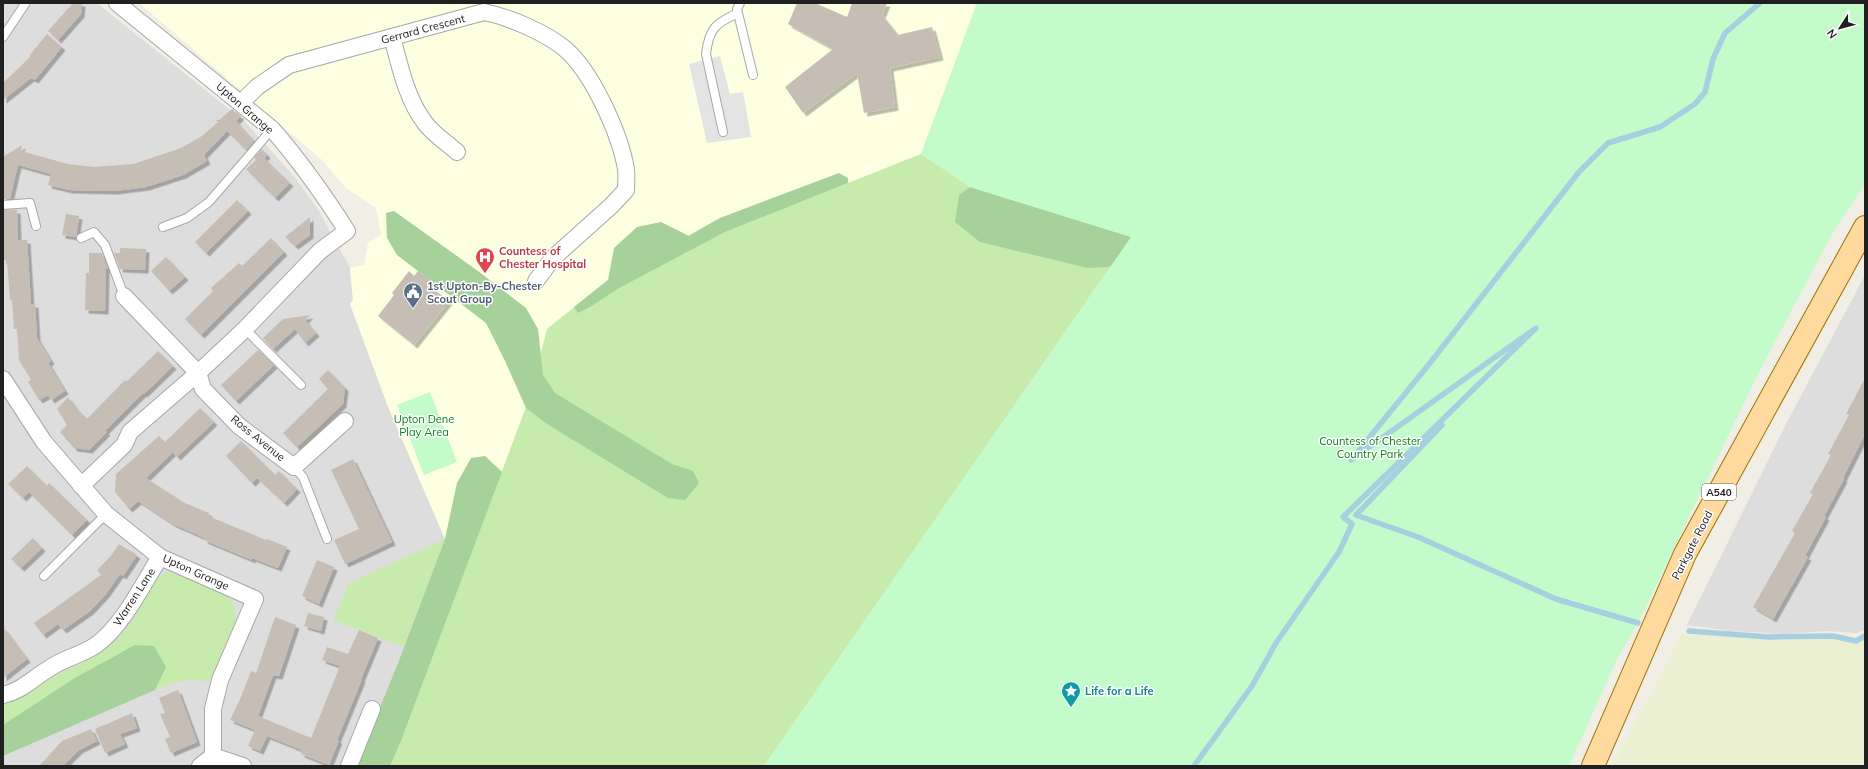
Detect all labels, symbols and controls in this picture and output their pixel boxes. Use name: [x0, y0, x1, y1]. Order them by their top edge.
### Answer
north arrow: [1820, 8, 1860, 48]
street label: Gerrard Crescent: [379, 11, 467, 47]
text: N: [1824, 26, 1840, 41]
street label: Upton Grange: [213, 79, 277, 137]
place label: Countess of Chester Hospital: [499, 244, 586, 271]
hospital icon: Countess of Chester Hospital: [474, 246, 496, 274]
place label: 1st Upton-By-Chester Scout Group: [427, 279, 542, 306]
public building icon: 1st Upton-By-Chester Scout Group: [402, 281, 424, 309]
street label: Ross Avenue: [228, 412, 288, 464]
park label: Upton Dene Play Area: [394, 412, 454, 439]
park label: Countess of Chester Country Park: [1319, 434, 1421, 461]
road number: A540: [1702, 484, 1736, 500]
street label: Parkgate Road: [1669, 508, 1715, 582]
street label: Upton Grange: [160, 551, 232, 593]
street label: Warren Lane: [110, 565, 158, 629]
place icon: Life for a Life: [1060, 680, 1082, 708]
place label: Life for a Life: [1085, 684, 1154, 698]

